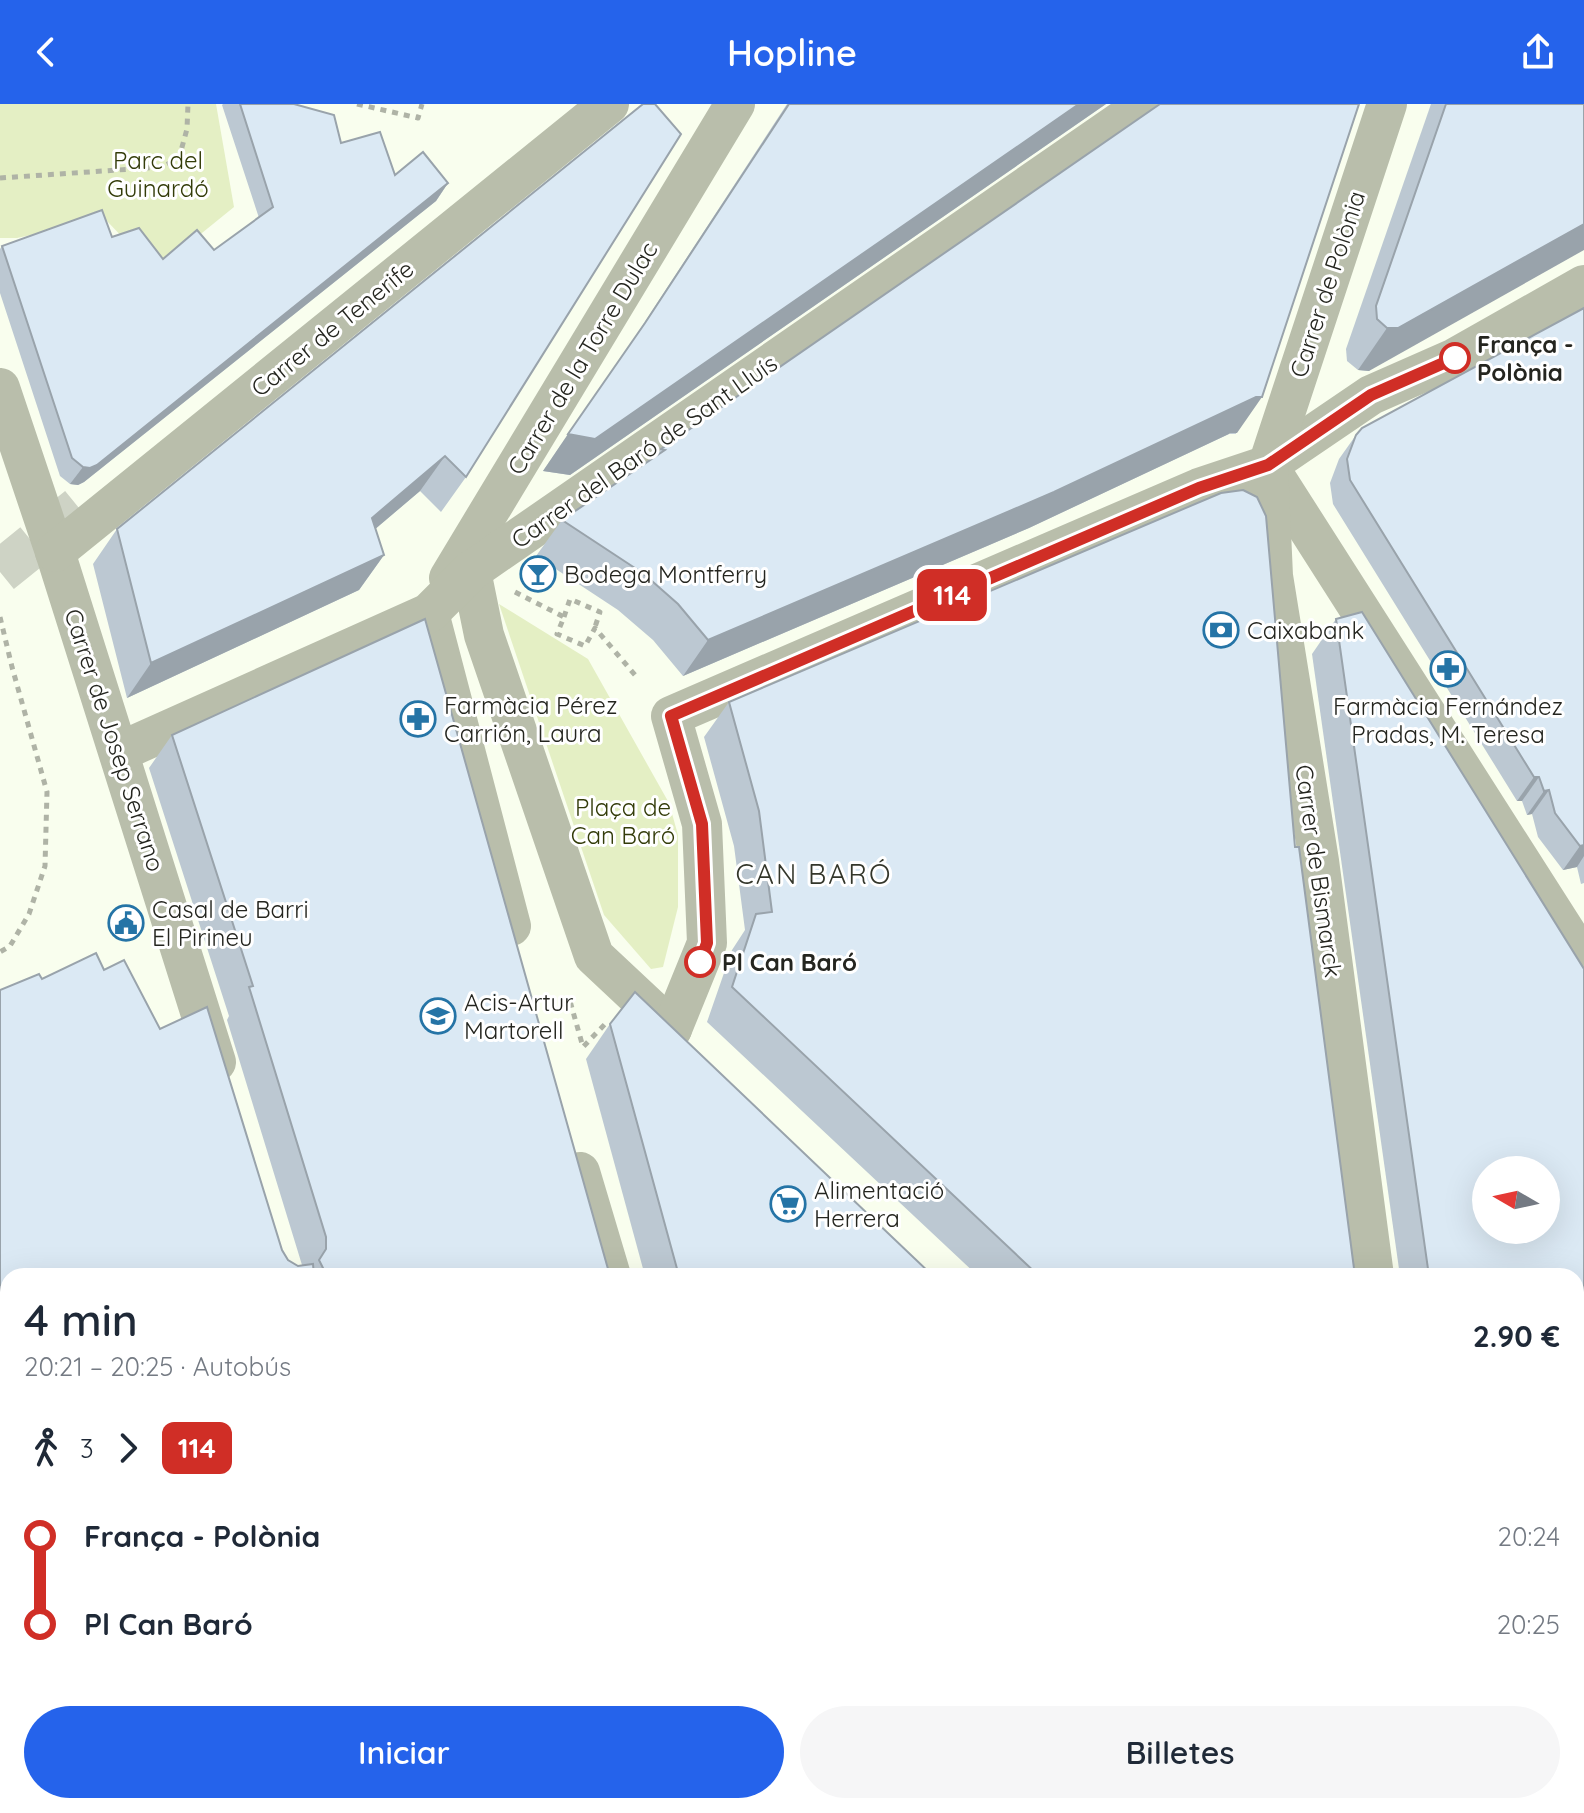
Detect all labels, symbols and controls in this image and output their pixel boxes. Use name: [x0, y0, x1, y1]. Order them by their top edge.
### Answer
icon: back: [24, 30, 68, 74]
text: Hopline: [727, 30, 857, 75]
icon: share: [1516, 30, 1560, 74]
park label: Parc del Guinardó: [107, 145, 209, 203]
street label: Carrer de Polònia: [1283, 187, 1371, 381]
street label: Carrer de la Torre Dulac: [501, 236, 663, 480]
street label: Carrer de Tenerife: [245, 253, 419, 403]
place label: França - Polònia: [1477, 329, 1574, 387]
marker: França - Polònia: [1440, 343, 1470, 373]
street label: Carrer del Baró de Sant Lluís: [505, 348, 783, 554]
bar icon: Bodega Montferry: [519, 555, 557, 593]
place label: Bodega Montferry: [564, 559, 767, 589]
line badge: 114: [906, 569, 998, 621]
text: 114: [933, 577, 971, 612]
street label: Carrer de Josep Serrano: [58, 605, 172, 875]
bank icon: Caixabank: [1202, 611, 1240, 649]
place label: Caixabank: [1247, 615, 1364, 645]
pharmacy icon: Farmàcia Fernández Pradas, M. Teresa: [1429, 650, 1467, 688]
place label: Farmàcia Pérez Carrión, Laura: [444, 690, 617, 748]
place label: Farmàcia Fernández Pradas, M. Teresa: [1333, 691, 1563, 749]
pharmacy icon: Farmàcia Pérez Carrión, Laura: [399, 700, 437, 738]
street label: Carrer de Bismarck: [1289, 763, 1349, 979]
park label: Plaça de Can Baró: [571, 792, 675, 850]
district label: CAN BARÓ: [736, 856, 892, 891]
place label: Casal de Barri El Pirineu: [152, 894, 309, 952]
public building icon: Casal de Barri El Pirineu: [107, 904, 145, 942]
marker: Pl Can Baró: [685, 947, 715, 977]
place label: Pl Can Baró: [722, 947, 857, 977]
place label: Acis-Artur Martorell: [464, 987, 574, 1045]
school or university icon: Acis-Artur Martorell: [419, 997, 457, 1035]
north arrow: [1472, 1156, 1560, 1244]
map controls: [1472, 1156, 1560, 1244]
place label: Alimentació Herrera: [814, 1175, 944, 1233]
supermarket icon: Alimentació Herrera: [769, 1185, 807, 1223]
text: 4 min: [24, 1292, 138, 1347]
text: 2.90 €: [1473, 1317, 1560, 1355]
text: 20:21 – 20:25 · Autobús: [24, 1350, 291, 1383]
icon: walk: [24, 1426, 68, 1470]
icon: forward: [106, 1426, 150, 1470]
text: 114: [178, 1430, 216, 1465]
text: 3: [80, 1432, 94, 1465]
text: França - Polònia: [84, 1517, 320, 1555]
text: 20:24: [1498, 1520, 1560, 1553]
text: Pl Can Baró: [84, 1605, 253, 1643]
text: 20:25: [1497, 1608, 1560, 1641]
button: Iniciar: [24, 1706, 784, 1798]
button: Billetes: [800, 1706, 1560, 1798]

